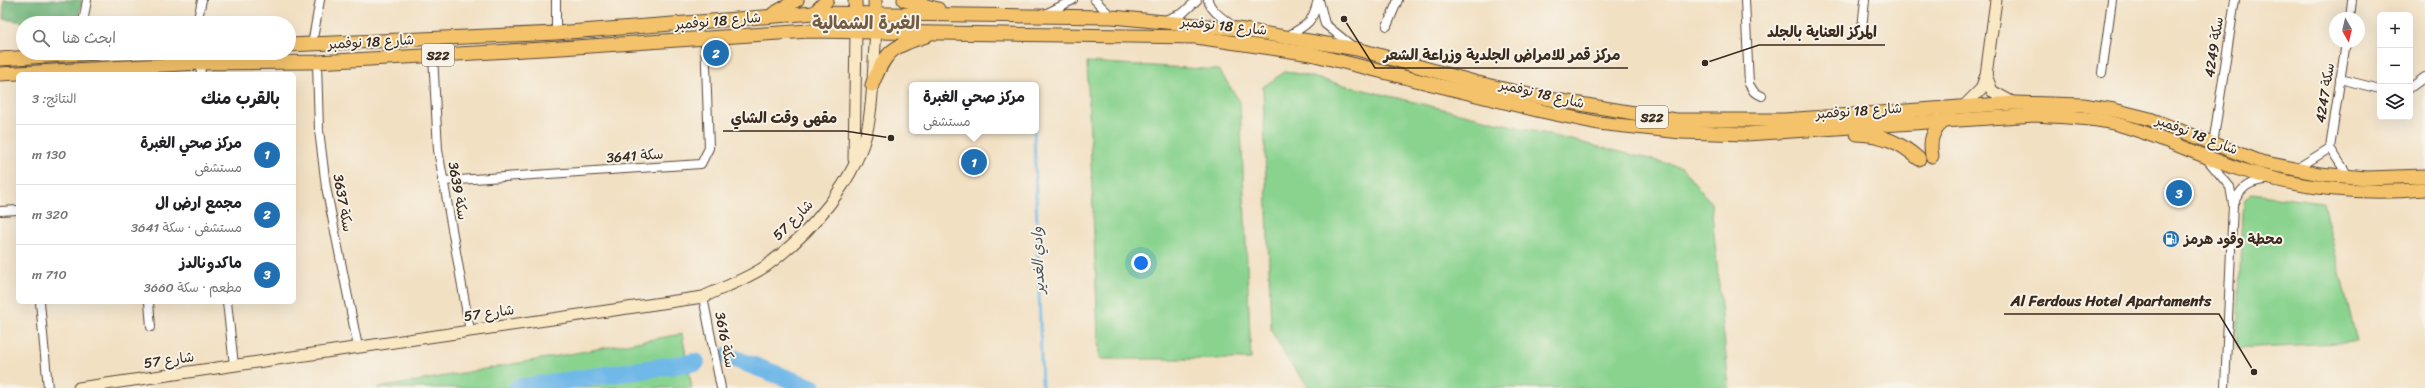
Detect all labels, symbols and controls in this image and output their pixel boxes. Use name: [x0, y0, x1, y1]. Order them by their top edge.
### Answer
street label: شارع 18 نوفمبر: [673, 5, 762, 37]
district label: الغبرة الشمالية: [812, 7, 920, 39]
street label: شارع 18 نوفمبر: [1179, 9, 1268, 43]
north arrow: [2329, 12, 2365, 48]
map controls: [2377, 12, 2413, 120]
button: +: [2377, 12, 2413, 48]
street label: سكة 4249: [2197, 15, 2231, 79]
search box: [16, 16, 296, 60]
callout: المركز العناية بالجلد: [1759, 18, 1885, 45]
text: المركز العناية بالجلد: [1767, 19, 1877, 45]
text: ابحث هنا: [62, 25, 116, 51]
icon: search: [30, 27, 52, 49]
street label: شارع 18 نوفمبر: [326, 27, 415, 57]
pin: 2: [703, 38, 729, 68]
callout: مركز قمر للامراض الجلدية وزراعة الشعر: [1375, 41, 1628, 68]
text: مركز قمر للامراض الجلدية وزراعة الشعر: [1382, 42, 1620, 68]
road number: S22: [422, 44, 454, 66]
button: −: [2377, 48, 2413, 84]
street label: سكة 4247: [2308, 61, 2342, 125]
street label: شارع 18 نوفمبر: [1496, 72, 1587, 116]
popup: [909, 82, 1039, 134]
text: بالقرب منك: [201, 83, 280, 113]
text: مركز صحي الغبرة: [923, 84, 1025, 110]
button: layers: [2377, 84, 2413, 120]
text: النتائج: 3: [32, 87, 76, 110]
street label: شارع 18 نوفمبر: [1814, 96, 1903, 127]
callout: مقهى وقت الشاي: [723, 104, 845, 131]
text: مقهى وقت الشاي: [731, 105, 837, 131]
road number: S22: [1636, 106, 1668, 128]
street label: شارع 18 نوفمبر: [2151, 108, 2242, 162]
text: مستشفى: [923, 110, 971, 133]
text: مركز صحي الغبرة: [140, 130, 242, 156]
street label: سكة 3641: [606, 142, 664, 170]
text: 130 m: [32, 143, 66, 166]
text: 1: [264, 143, 270, 166]
pin: 1: [961, 147, 987, 177]
text: مستشفى: [194, 156, 242, 179]
street label: سكة 3639: [441, 160, 475, 222]
street label: سكة 3637: [326, 172, 360, 234]
pin: 3: [2166, 178, 2192, 208]
text: مجمع ارض ال: [155, 190, 242, 216]
street label: شارع 57: [766, 193, 820, 247]
text: 320 m: [32, 203, 68, 226]
text: 2: [263, 203, 271, 226]
text: مستشفى · سكة 3641: [131, 216, 242, 239]
water label: وادي الغدير: [1024, 226, 1052, 296]
place label: محطة وقود هرمز: [2182, 227, 2283, 252]
fuel station icon: محطة وقود هرمز: [2161, 229, 2181, 249]
text: ماكدونالدز: [179, 250, 242, 276]
your location: [1131, 253, 1151, 273]
text: 710 m: [32, 263, 67, 286]
text: 3: [263, 263, 271, 286]
text: مطعم · سكة 3660: [144, 276, 242, 299]
callout: Al Ferdous Hotel Apartaments: [2004, 287, 2219, 314]
text: Al Ferdous Hotel Apartaments: [2010, 288, 2212, 314]
street label: شارع 57: [462, 297, 516, 329]
street label: سكة 3616: [707, 310, 743, 370]
street label: شارع 57: [142, 344, 196, 376]

